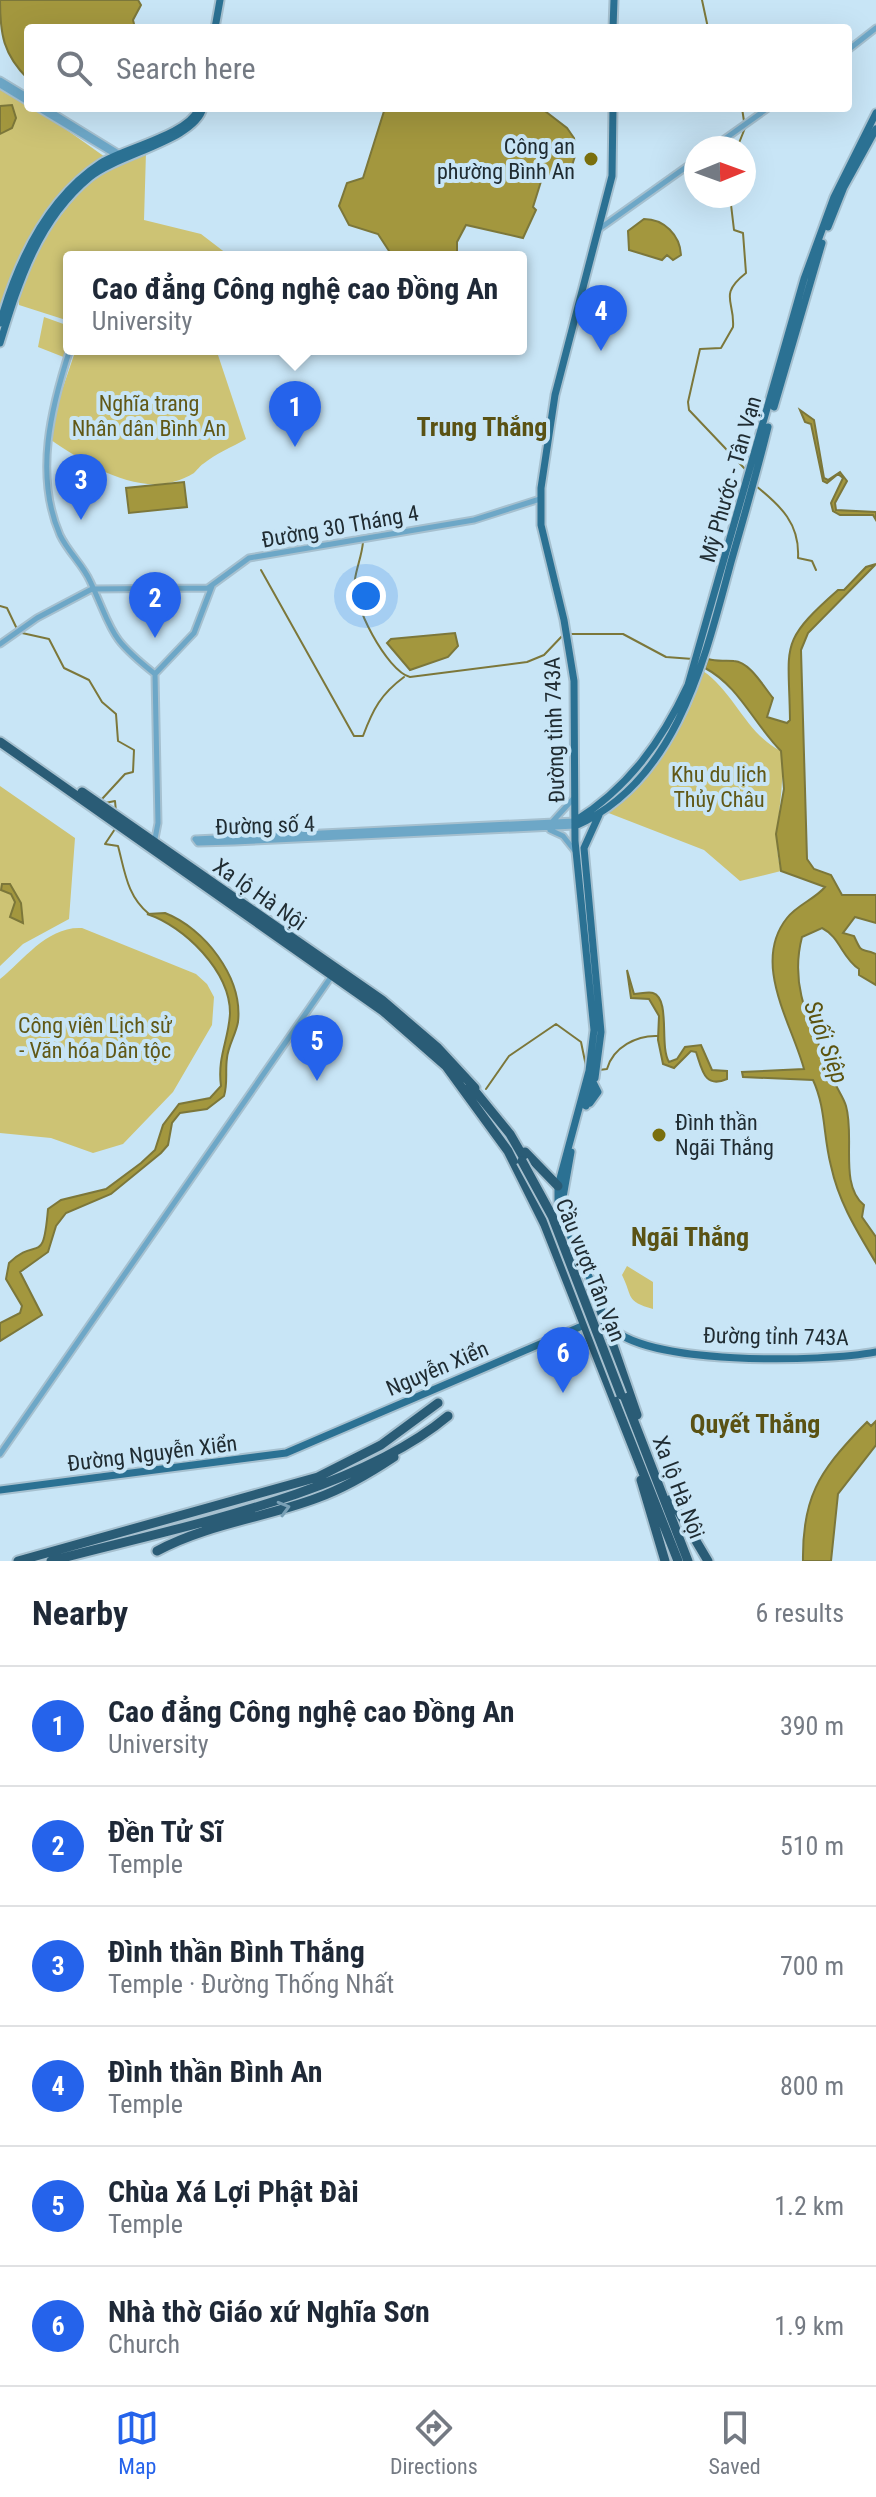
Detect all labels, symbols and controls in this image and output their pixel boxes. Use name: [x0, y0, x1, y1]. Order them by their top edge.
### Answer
search box: [24, 24, 852, 112]
icon: search: [52, 46, 96, 90]
text: Search here: [116, 51, 256, 86]
place label: Công an phường Bình An: [437, 134, 575, 184]
north arrow: [684, 136, 756, 208]
marker: Công an phường Bình An: [582, 150, 600, 168]
popup: [63, 251, 527, 355]
text: Cao đẳng Công nghệ cao Đồng An: [92, 271, 498, 306]
pin: 4: [575, 285, 627, 351]
text: University: [92, 306, 192, 336]
pin: 1: [269, 381, 321, 447]
park label: Nghĩa trang Nhân dân Bình An: [72, 391, 226, 441]
street label: Mỹ Phước - Tân Vạn: [695, 393, 766, 565]
district label: Trung Thắng: [417, 412, 547, 442]
pin: 3: [55, 454, 107, 520]
street label: Đường 30 Tháng 4: [260, 500, 421, 553]
pin: 2: [129, 572, 181, 638]
your location: [346, 576, 386, 616]
street label: Đường tỉnh 743A: [539, 656, 570, 803]
park label: Khu du lịch Thủy Châu: [671, 762, 767, 812]
street label: Đường số 4: [215, 811, 315, 840]
street label: Xa lộ Hà Nội: [208, 853, 311, 936]
water label: Suối Siệp: [798, 997, 854, 1087]
park label: Công viên Lịch sử - Văn hóa Dân tộc: [18, 1013, 173, 1063]
pin: 5: [291, 1015, 343, 1081]
place label: Đình thần Ngãi Thắng: [675, 1110, 774, 1160]
marker: Đình thần Ngãi Thắng: [650, 1126, 668, 1144]
street label: Cầu vượt Tân Vạn: [550, 1195, 631, 1345]
district label: Ngãi Thắng: [631, 1222, 749, 1252]
street label: Đường tỉnh 743A: [703, 1323, 849, 1350]
pin: 6: [537, 1327, 589, 1393]
street label: Nguyễn Xiển: [382, 1336, 492, 1401]
district label: Quyết Thắng: [690, 1409, 820, 1439]
street label: Đường Nguyễn Xiển: [66, 1431, 238, 1476]
street label: Xa lộ Hà Nội: [648, 1432, 710, 1542]
one-way arrow: [276, 1501, 290, 1517]
text: Nearby: [32, 1593, 128, 1633]
text: 6 results: [755, 1598, 844, 1628]
text: Cao đẳng Công nghệ cao Đồng An: [108, 1694, 514, 1729]
text: 1: [51, 1711, 65, 1741]
text: 390 m: [780, 1711, 844, 1741]
text: University: [108, 1729, 209, 1759]
text: Đền Tử Sĩ: [108, 1814, 223, 1849]
text: 2: [51, 1831, 65, 1861]
text: 510 m: [780, 1831, 844, 1861]
text: Temple: [108, 1849, 183, 1879]
text: Đình thần Bình Thắng: [108, 1934, 365, 1969]
text: 3: [51, 1951, 65, 1981]
text: 700 m: [780, 1951, 844, 1981]
text: Temple · Đường Thống Nhất: [108, 1969, 394, 1999]
text: Đình thần Bình An: [108, 2054, 323, 2089]
text: 4: [51, 2071, 65, 2101]
text: 800 m: [780, 2071, 844, 2101]
text: Temple: [108, 2089, 183, 2119]
text: Chùa Xá Lợi Phật Đài: [108, 2174, 359, 2209]
text: 5: [51, 2191, 65, 2221]
text: 1.2 km: [774, 2191, 844, 2221]
text: Temple: [108, 2209, 183, 2239]
text: Nhà thờ Giáo xứ Nghĩa Sơn: [108, 2294, 430, 2329]
text: 6: [51, 2311, 65, 2341]
text: 1.9 km: [774, 2311, 844, 2341]
text: Church: [108, 2329, 180, 2359]
tab: Map: [115, 2406, 159, 2479]
tab: Directions: [390, 2406, 478, 2479]
tab: Saved: [708, 2406, 761, 2479]

